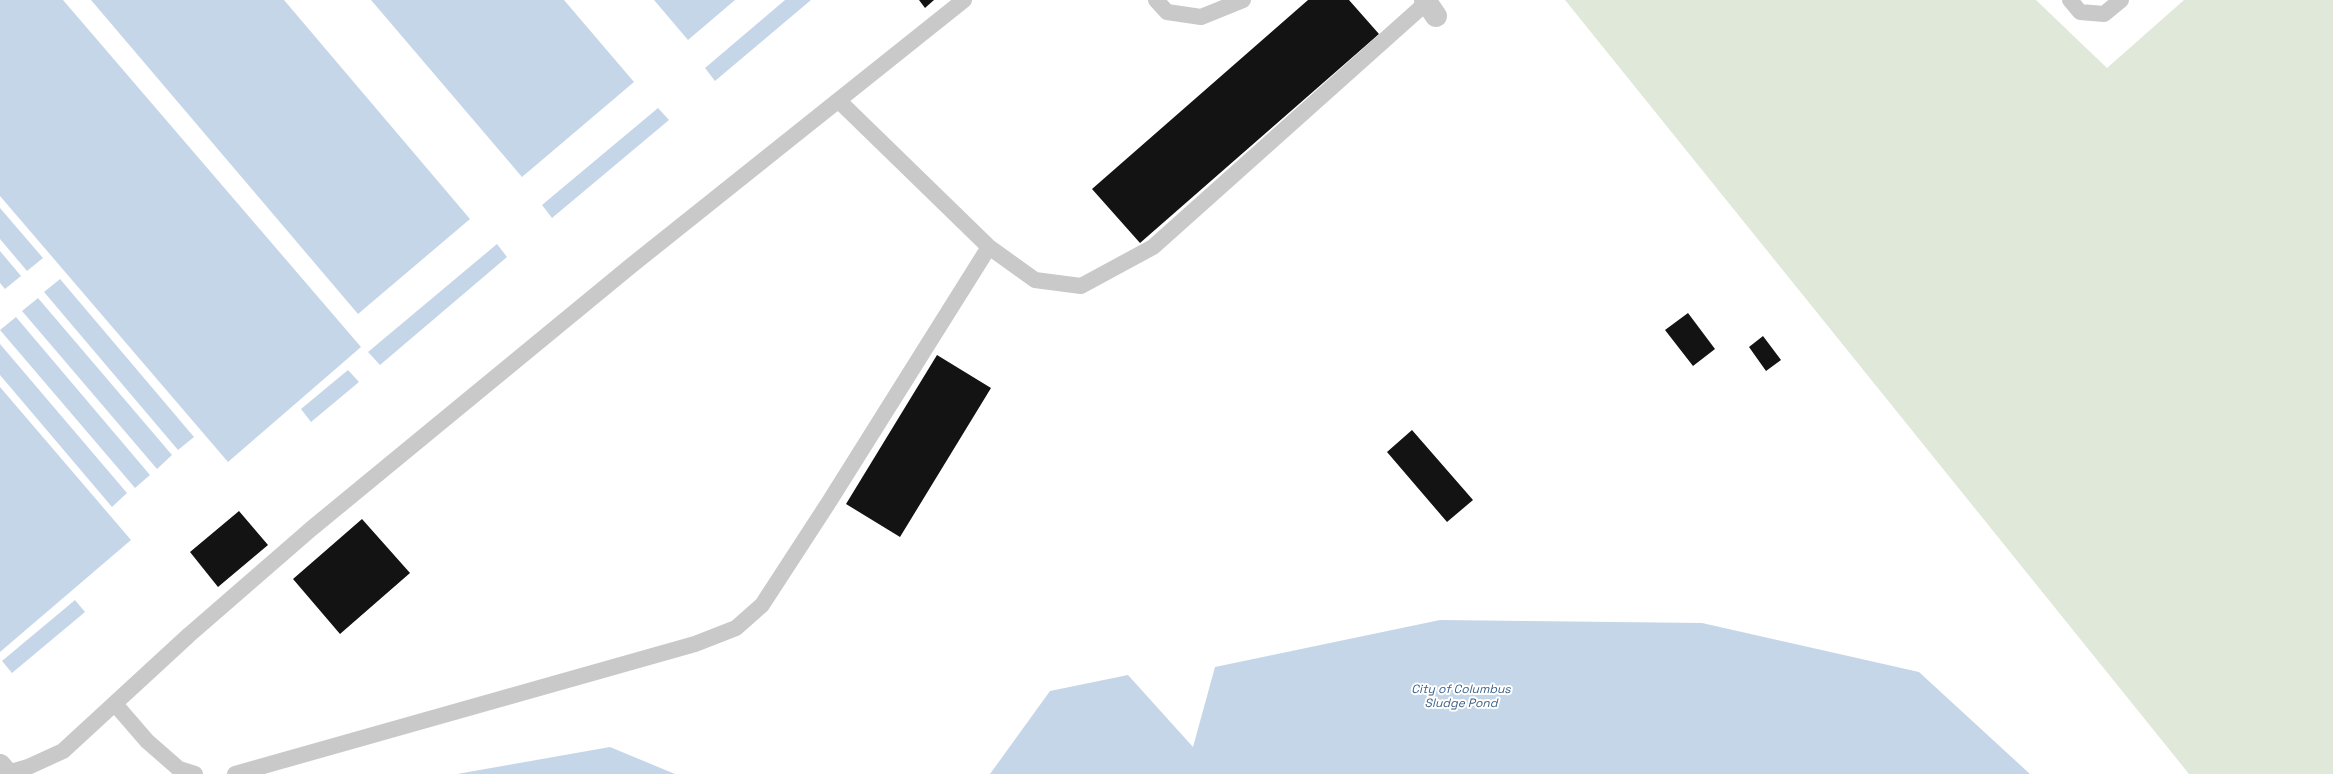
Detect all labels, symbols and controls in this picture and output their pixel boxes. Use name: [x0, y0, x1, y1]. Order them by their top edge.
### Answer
water label: City of Columbus Sludge Pond: [1411, 683, 1511, 711]

